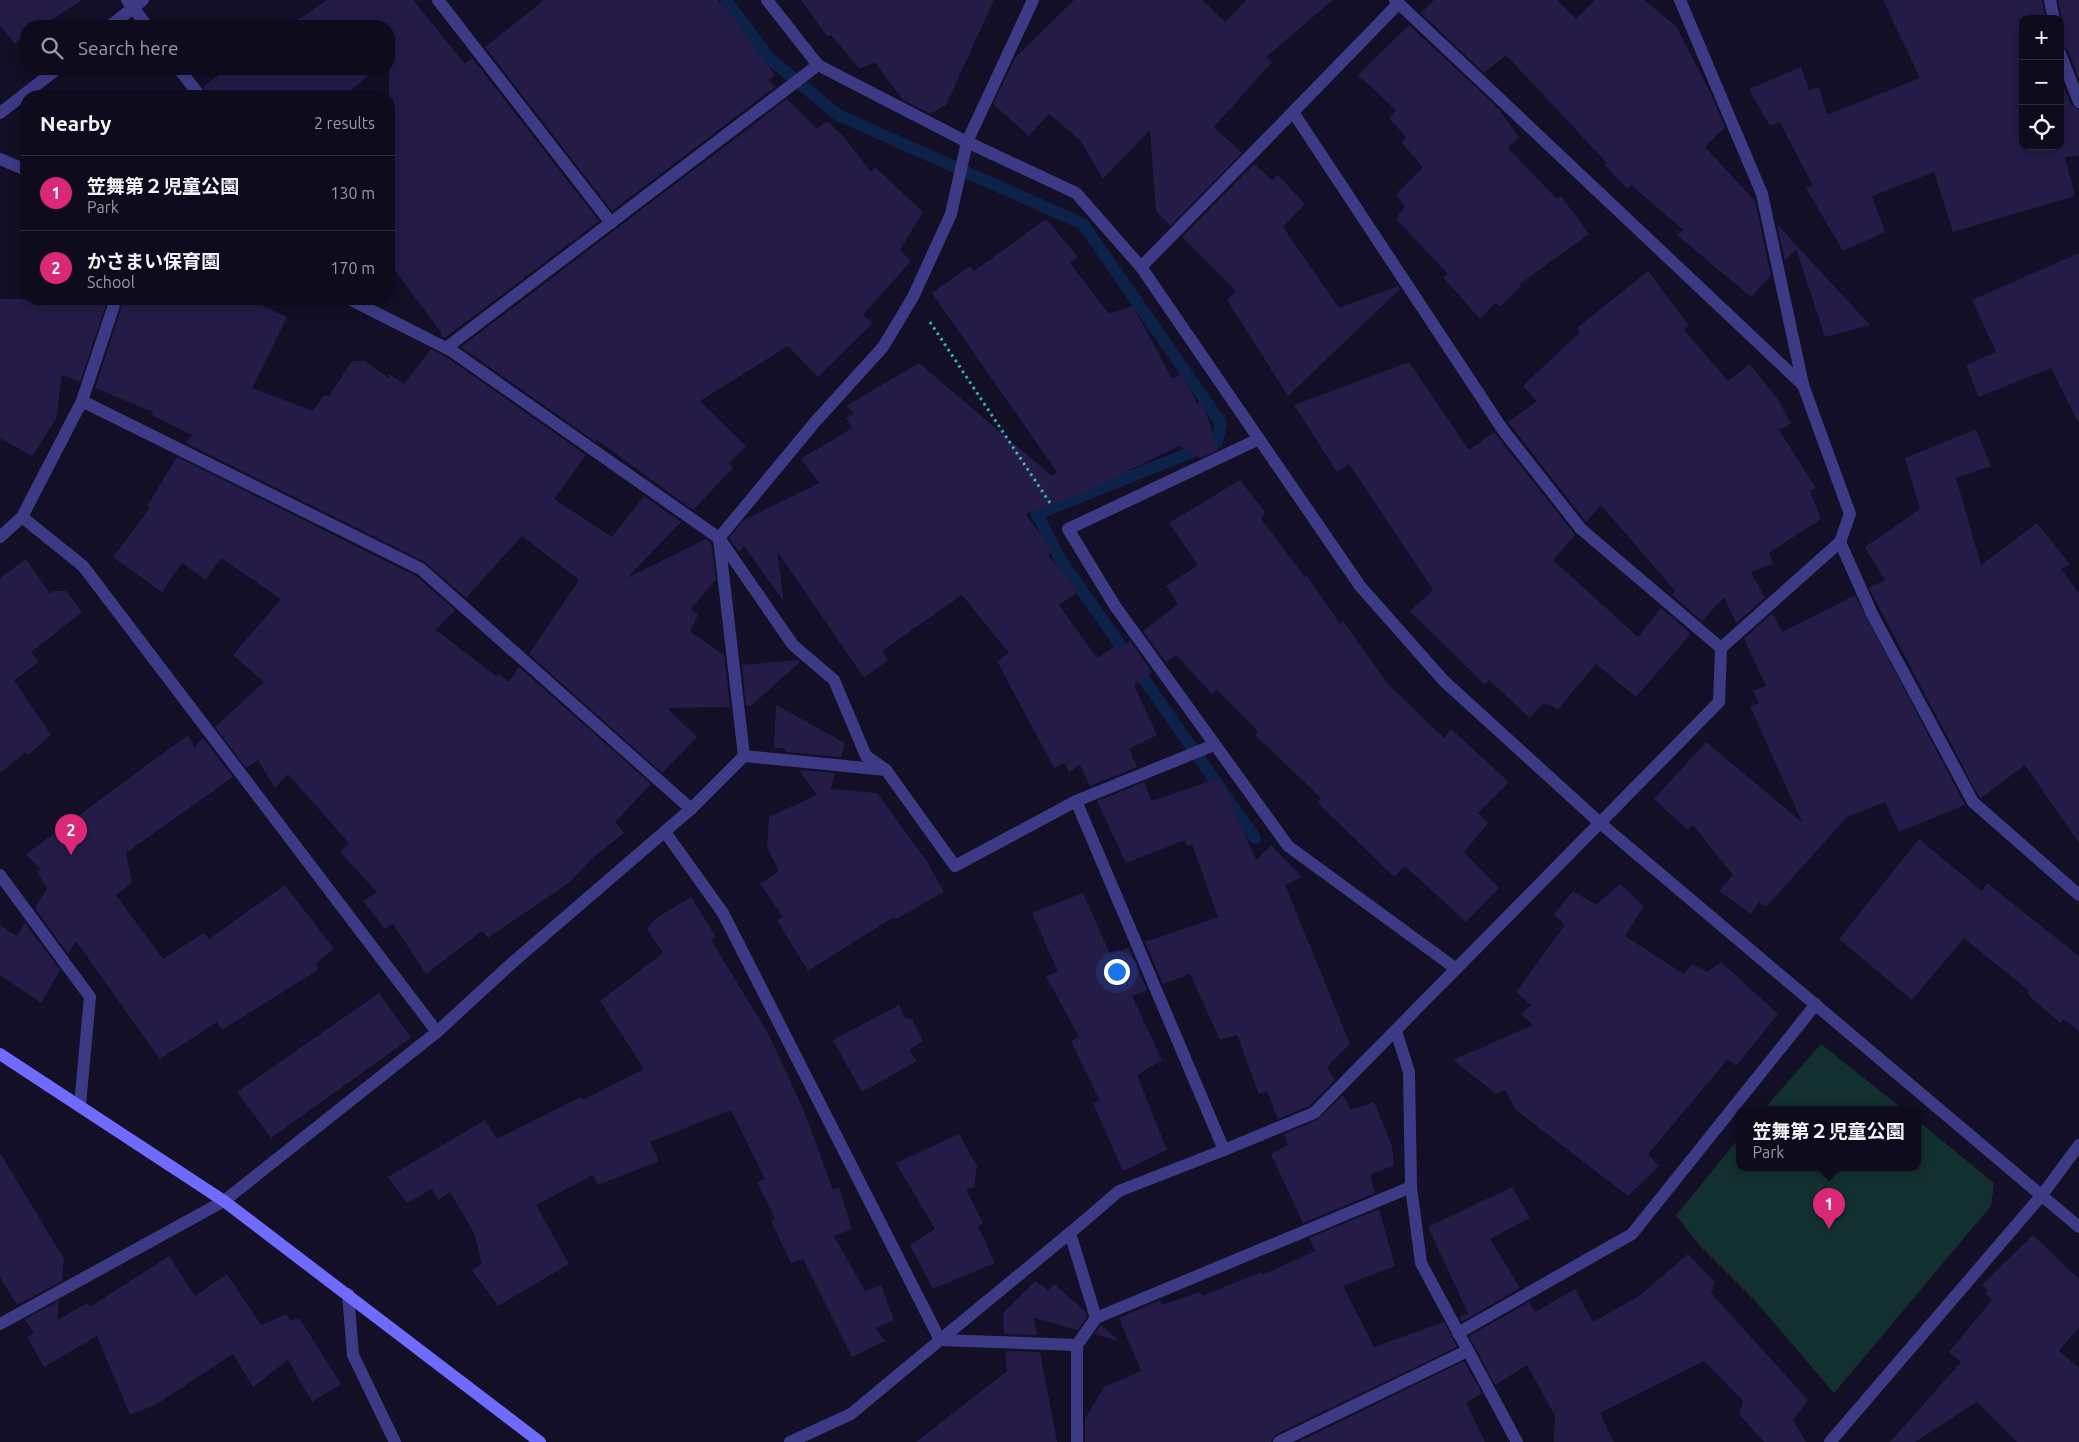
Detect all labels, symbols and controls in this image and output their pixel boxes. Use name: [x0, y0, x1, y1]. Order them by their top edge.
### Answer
map controls: [2019, 15, 2064, 150]
button: +: [2019, 15, 2064, 60]
search box: [20, 20, 395, 75]
icon: search: [38, 34, 66, 62]
text: Search here: [78, 37, 178, 59]
button: −: [2019, 60, 2064, 105]
button: locate: [2019, 105, 2064, 150]
text: Nearby: [40, 111, 111, 135]
text: 2 results: [314, 114, 375, 132]
text: 笠舞第２児童公園: [87, 175, 239, 197]
text: 1: [51, 184, 61, 202]
text: 130 m: [330, 184, 375, 202]
text: Park: [87, 198, 119, 216]
text: かさまい保育園: [87, 250, 220, 272]
text: 2: [51, 259, 61, 277]
text: 170 m: [330, 259, 375, 277]
text: School: [87, 273, 135, 291]
pin: 2: [55, 814, 87, 855]
your location: [1104, 959, 1130, 985]
popup: [1736, 1106, 1921, 1171]
text: 笠舞第２児童公園: [1752, 1120, 1905, 1142]
text: Park: [1752, 1143, 1784, 1161]
pin: 1: [1813, 1188, 1845, 1229]

